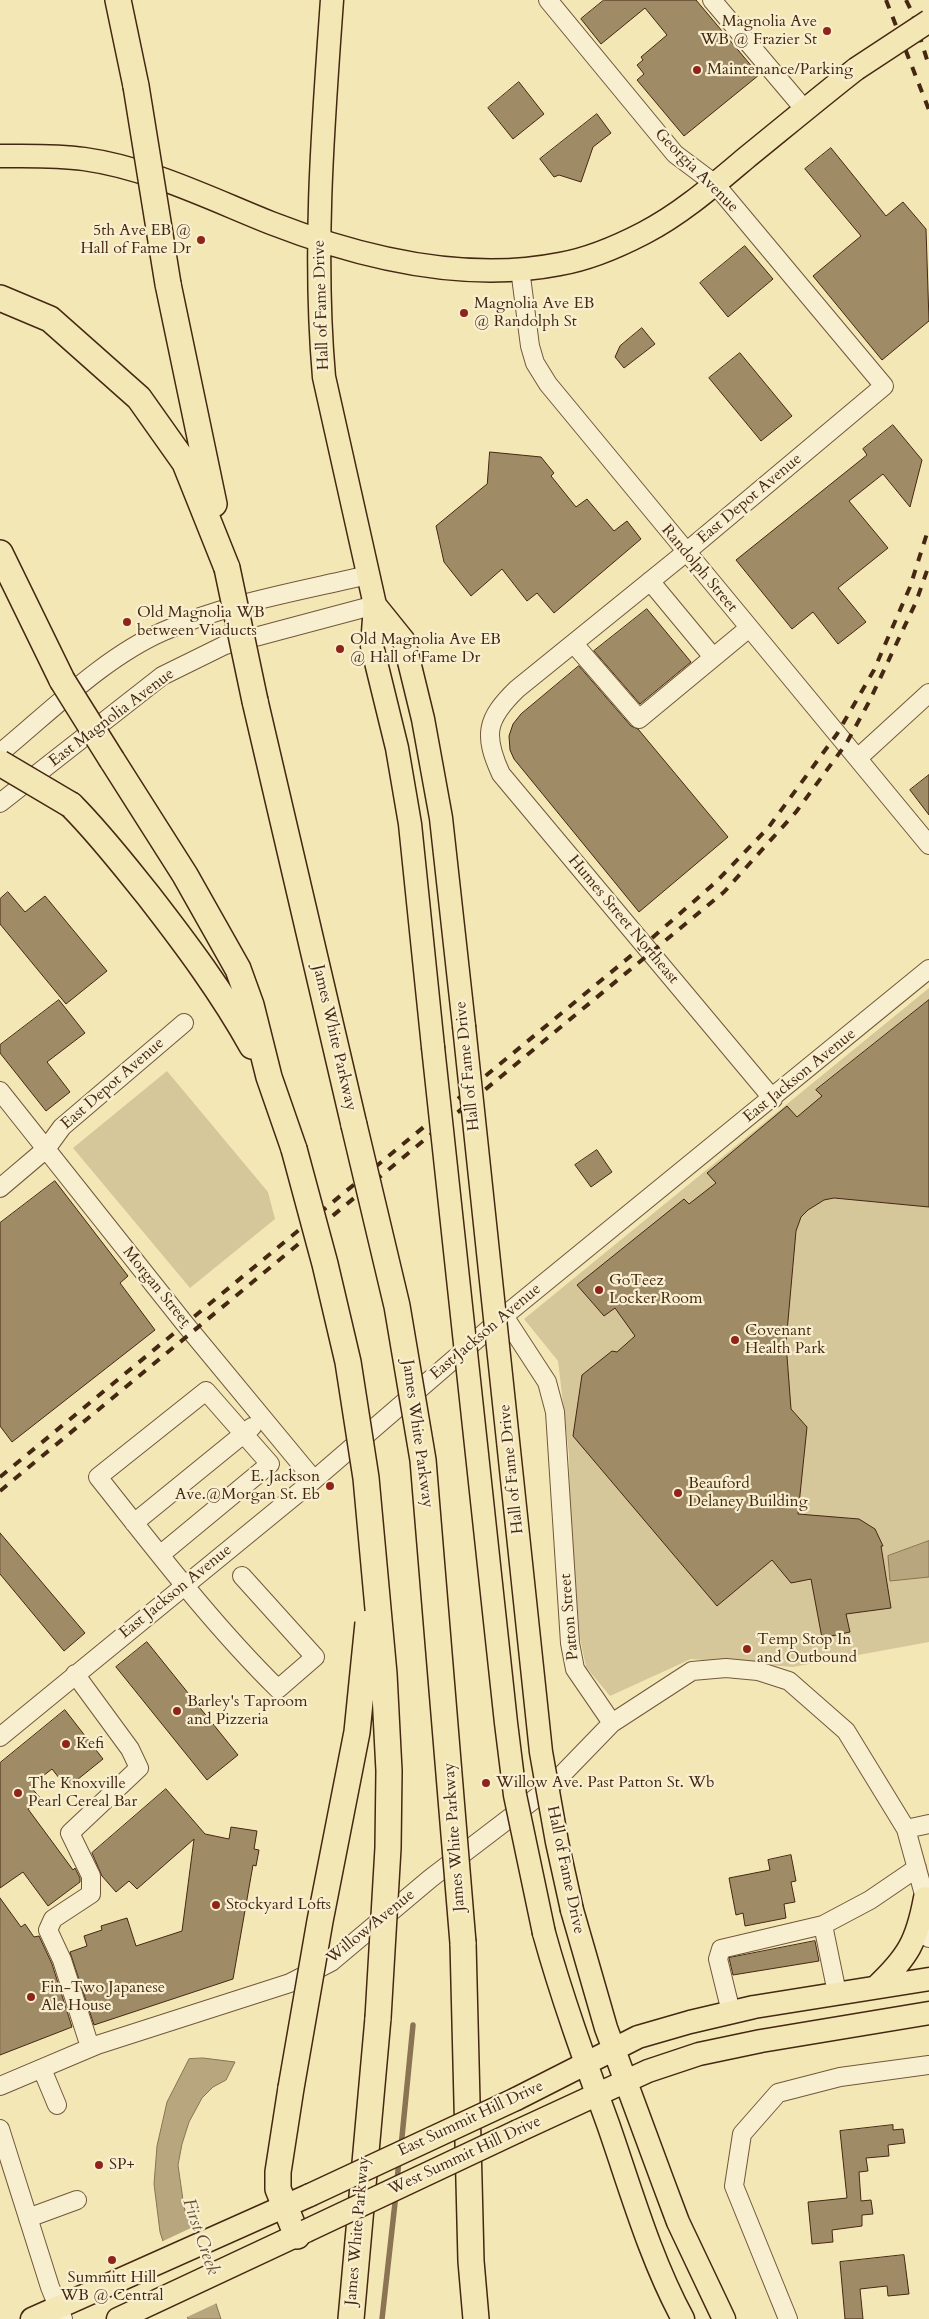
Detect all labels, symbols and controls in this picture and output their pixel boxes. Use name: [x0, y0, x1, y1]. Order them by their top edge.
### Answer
place label: Magnolia Ave WB @ Frazier St: [700, 12, 817, 50]
marker: Magnolia Ave WB @ Frazier St: [821, 25, 833, 37]
place label: Maintenance/Parking: [707, 60, 853, 80]
marker: Maintenance/Parking: [691, 64, 703, 76]
street label: Georgia Avenue: [650, 125, 742, 217]
place label: 5th Ave EB @ Hall of Fame Dr: [80, 221, 191, 259]
marker: 5th Ave EB @ Hall of Fame Dr: [195, 234, 207, 246]
street label: Hall of Fame Drive: [310, 240, 334, 370]
place label: Magnolia Ave EB @ Randolph St: [474, 294, 594, 332]
marker: Magnolia Ave EB @ Randolph St: [458, 307, 470, 319]
street label: East Depot Avenue: [694, 450, 806, 548]
street label: Randolph Street: [657, 521, 741, 617]
place label: Old Magnolia WB between Viaducts: [137, 603, 265, 641]
marker: Old Magnolia WB between Viaducts: [121, 616, 133, 628]
place label: Old Magnolia Ave EB @ Hall of Fame Dr: [350, 630, 501, 668]
marker: Old Magnolia Ave EB @ Hall of Fame Dr: [334, 643, 346, 655]
street label: East Magnolia Avenue: [46, 665, 178, 771]
street label: Humes Street Northeast: [564, 852, 682, 988]
street label: James White Parkway: [308, 963, 360, 1113]
street label: Hall of Fame Drive: [452, 1000, 484, 1132]
street label: East Jackson Avenue: [740, 1025, 860, 1127]
street label: East Depot Avenue: [58, 1034, 168, 1134]
street label: Morgan Street: [118, 1243, 194, 1331]
place label: GoTeez Locker Room: [609, 1271, 702, 1309]
street label: East Jackson Avenue: [427, 1280, 545, 1384]
marker: GoTeez Locker Room: [593, 1284, 605, 1296]
place label: Covenant Health Park: [745, 1321, 826, 1359]
marker: Covenant Health Park: [729, 1334, 741, 1346]
street label: James White Parkway: [397, 1359, 437, 1509]
street label: Hall of Fame Drive: [496, 1403, 528, 1535]
place label: E. Jackson Ave.@Morgan St. Eb: [175, 1467, 320, 1505]
place label: Beauford Delaney Building: [688, 1474, 808, 1512]
marker: E. Jackson Ave.@Morgan St. Eb: [324, 1480, 336, 1492]
marker: Beauford Delaney Building: [672, 1487, 684, 1499]
street label: East Jackson Avenue: [116, 1541, 236, 1643]
street label: Patton Street: [557, 1573, 583, 1661]
place label: Temp Stop In and Outbound: [757, 1630, 857, 1668]
marker: Temp Stop In and Outbound: [741, 1643, 753, 1655]
place label: Barley's Taproom and Pizzeria: [187, 1692, 308, 1730]
marker: Barley's Taproom and Pizzeria: [171, 1705, 183, 1717]
place label: Kefi: [76, 1734, 104, 1754]
marker: Kefi: [60, 1738, 72, 1750]
street label: James White Parkway: [440, 1762, 470, 1912]
place label: Willow Ave. Past Patton St. Wb: [496, 1773, 714, 1793]
place label: The Knoxville Pearl Cereal Bar: [28, 1774, 137, 1812]
marker: Willow Ave. Past Patton St. Wb: [480, 1777, 492, 1789]
marker: The Knoxville Pearl Cereal Bar: [12, 1787, 24, 1799]
street label: Hall of Fame Drive: [542, 1804, 588, 1936]
street label: Willow Avenue: [323, 1886, 419, 1968]
place label: Stockyard Lofts: [226, 1895, 331, 1915]
marker: Stockyard Lofts: [210, 1899, 222, 1911]
place label: Fin-Two Japanese Ale House: [41, 1978, 165, 2016]
marker: Fin-Two Japanese Ale House: [25, 1991, 37, 2003]
street label: East Summit Hill Drive: [395, 2077, 547, 2161]
street label: West Summit Hill Drive: [386, 2112, 544, 2200]
place label: SP+: [109, 2155, 135, 2175]
street label: James White Parkway: [342, 2156, 374, 2306]
marker: SP+: [93, 2159, 105, 2171]
water label: First Creek: [177, 2196, 223, 2278]
marker: Summitt Hill WB @ Central: [106, 2254, 118, 2266]
place label: Summitt Hill WB @ Central: [60, 2268, 164, 2306]

